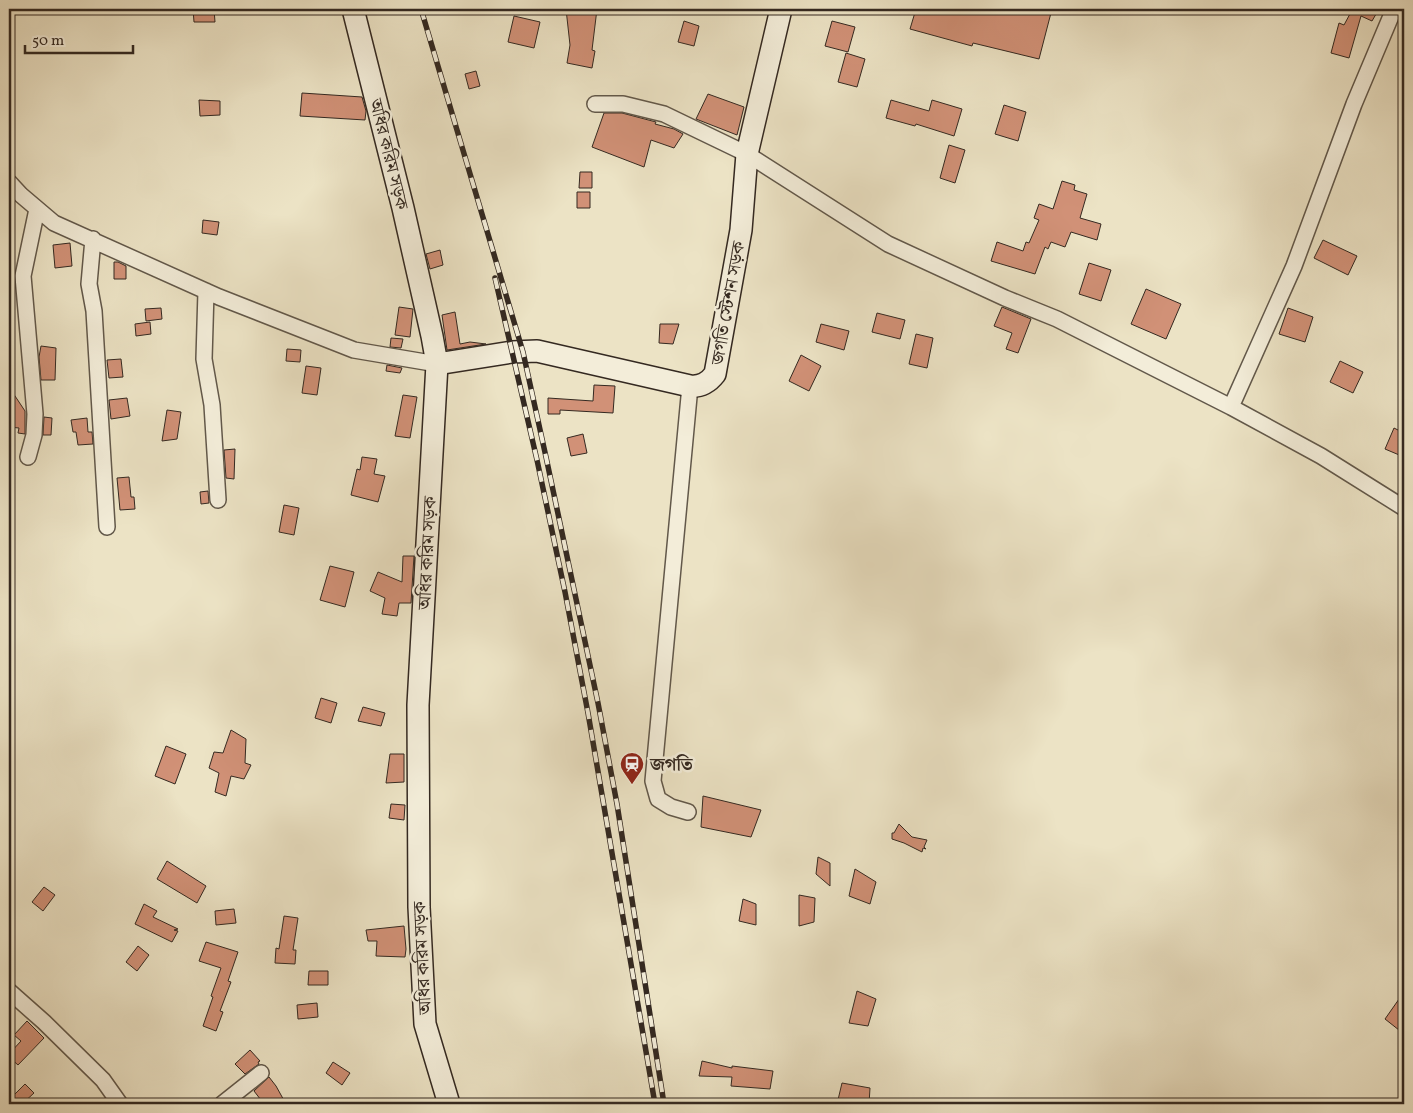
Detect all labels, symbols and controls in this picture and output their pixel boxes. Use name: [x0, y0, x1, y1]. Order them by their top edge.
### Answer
scale bar: [25, 22, 132, 54]
text: 50 m: [32, 31, 64, 52]
street label: অধির করিম সড়ক: [361, 95, 414, 214]
street label: জগতি স্টেশন সড়ক: [706, 238, 753, 368]
street label: অধির করিম সড়ক: [413, 494, 444, 611]
station icon: জগতি: [619, 751, 645, 785]
place label: জগতি: [649, 753, 694, 778]
street label: অধির করিম সড়ক: [408, 899, 439, 1016]

